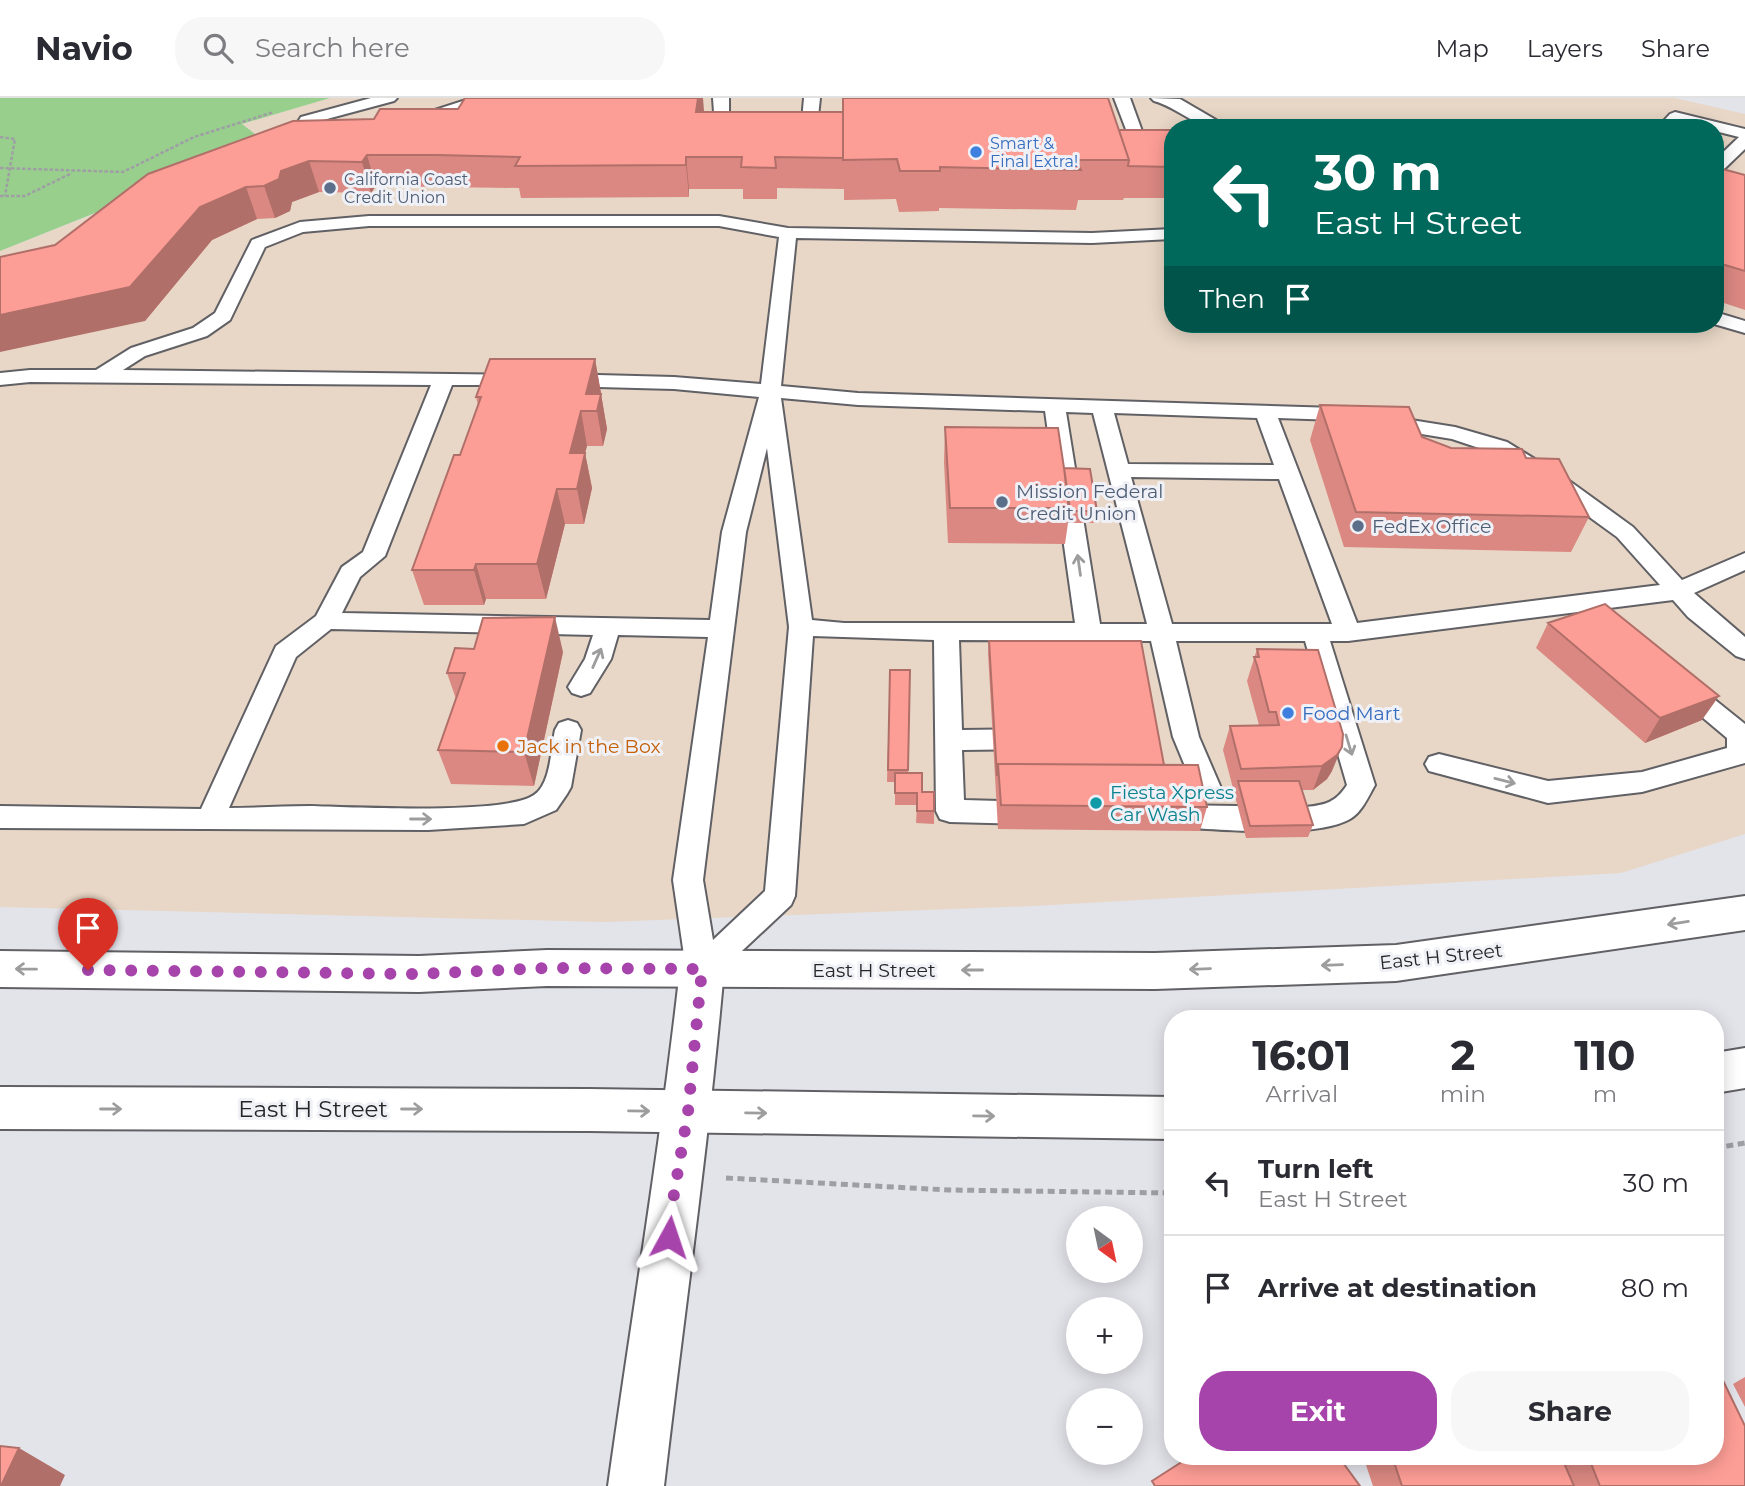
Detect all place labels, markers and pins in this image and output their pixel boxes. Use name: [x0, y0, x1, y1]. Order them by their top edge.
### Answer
place label: Smart & Final Extra!: [990, 134, 1078, 171]
marker: Smart & Final Extra!: [968, 144, 984, 160]
place label: California Coast Credit Union: [344, 170, 469, 207]
marker: California Coast Credit Union: [322, 180, 338, 196]
place label: Mission Federal Credit Union: [1016, 480, 1163, 525]
marker: Mission Federal Credit Union: [994, 494, 1010, 510]
place label: FedEx Office: [1372, 515, 1492, 538]
marker: FedEx Office: [1350, 518, 1366, 534]
place label: Food Mart: [1302, 702, 1401, 725]
marker: Food Mart: [1280, 705, 1296, 721]
place label: Jack in the Box: [516, 735, 661, 758]
marker: Jack in the Box: [495, 738, 511, 754]
place label: Fiesta Xpress Car Wash: [1110, 781, 1234, 826]
marker: Fiesta Xpress Car Wash: [1088, 795, 1104, 811]
pin: [58, 898, 118, 970]

